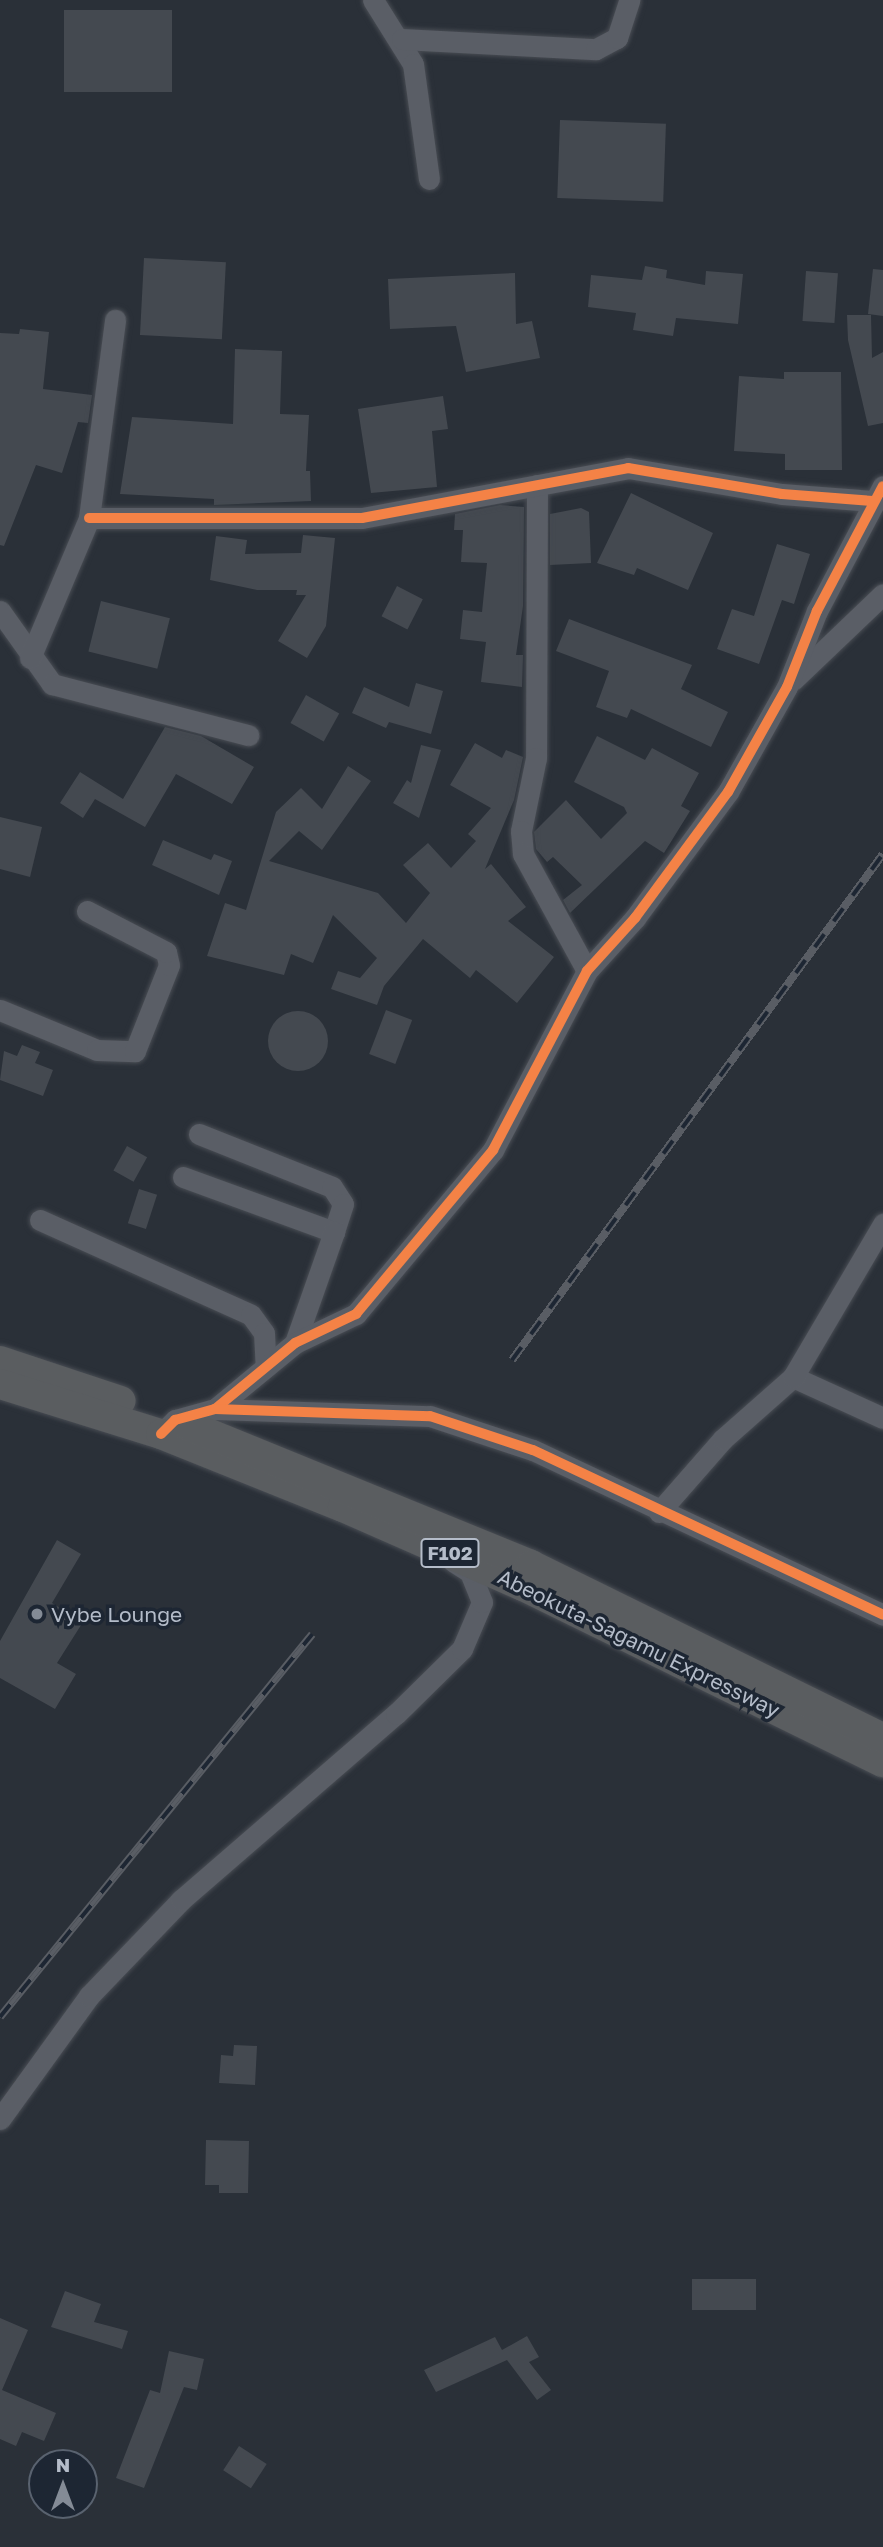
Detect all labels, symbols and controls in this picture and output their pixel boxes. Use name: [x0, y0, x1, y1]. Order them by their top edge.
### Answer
road number: F102: [420, 1538, 480, 1568]
street label: Abeokuta-Sagamu Expressway: [494, 1564, 784, 1722]
place label: Vybe Lounge: [51, 1601, 182, 1627]
marker: Vybe Lounge: [29, 1606, 45, 1622]
north arrow: [28, 2449, 98, 2519]
text: N: [56, 2453, 70, 2476]

